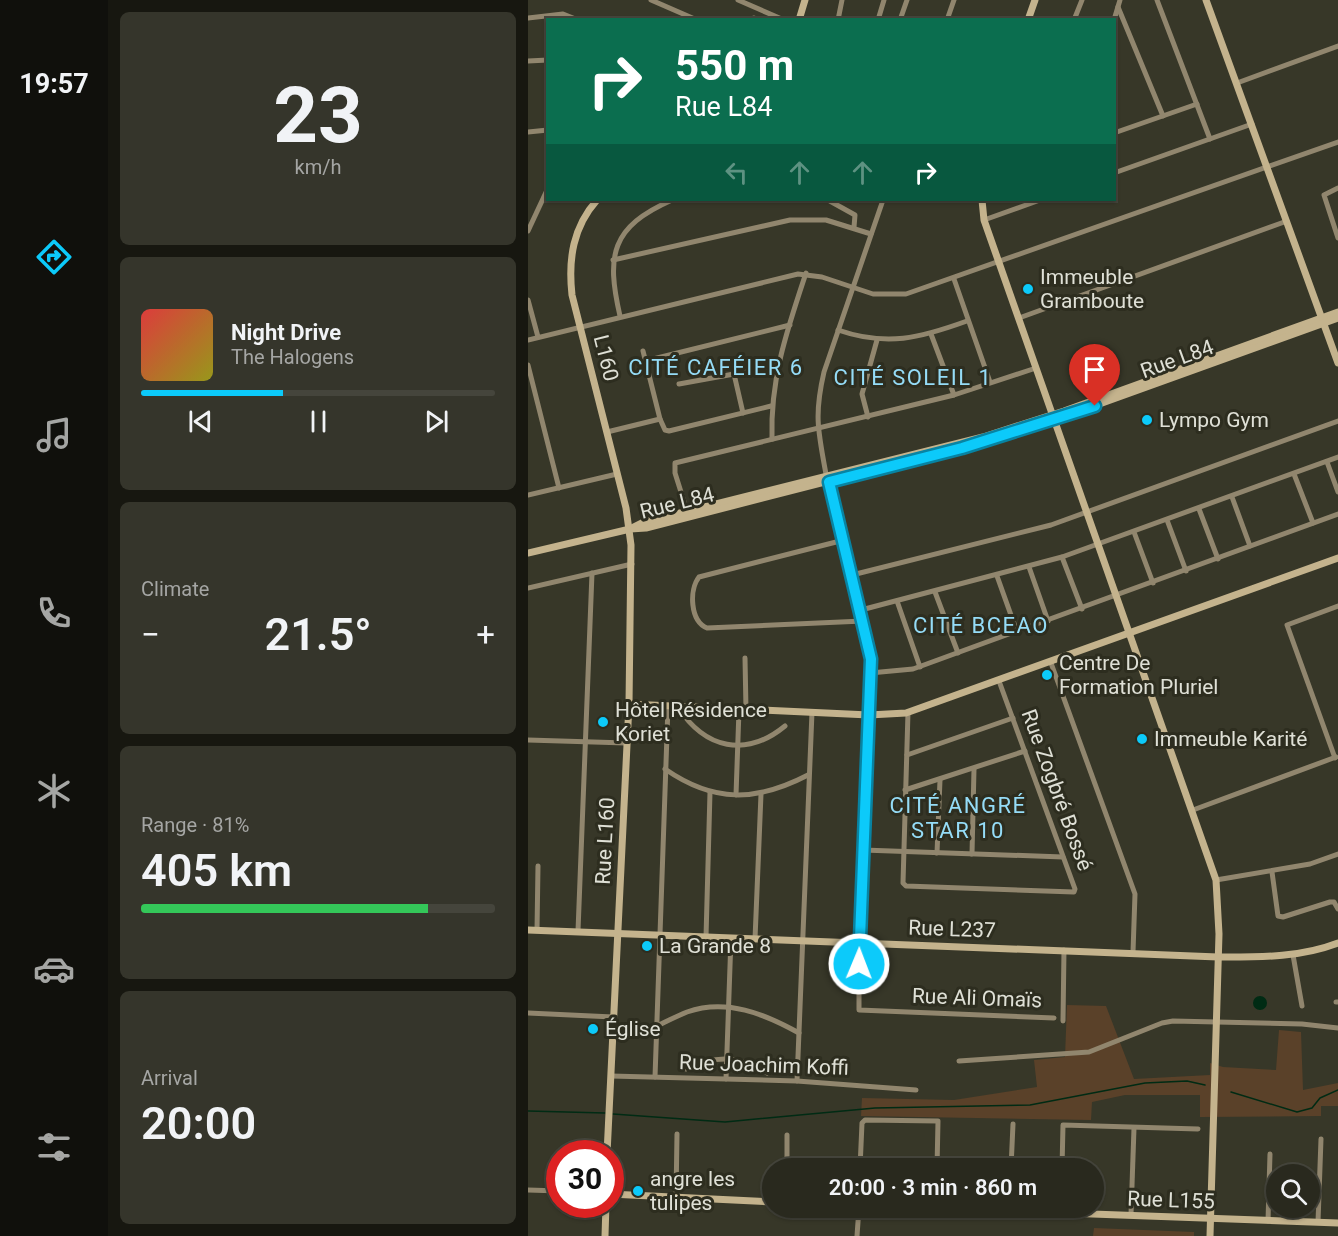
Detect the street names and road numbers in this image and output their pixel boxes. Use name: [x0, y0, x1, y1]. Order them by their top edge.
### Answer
street label: L160: [589, 332, 623, 384]
street label: Rue L84: [1137, 335, 1217, 383]
street label: Rue L84: [637, 482, 717, 524]
street label: Rue Zogbré Bossé: [1017, 706, 1097, 874]
street label: Rue L160: [591, 797, 619, 885]
street label: Rue L237: [908, 915, 996, 943]
street label: Rue Ali Omaïs: [911, 984, 1043, 1012]
street label: Rue Joachim Koffi: [679, 1050, 849, 1080]
street label: Rue L155: [1127, 1186, 1215, 1214]

